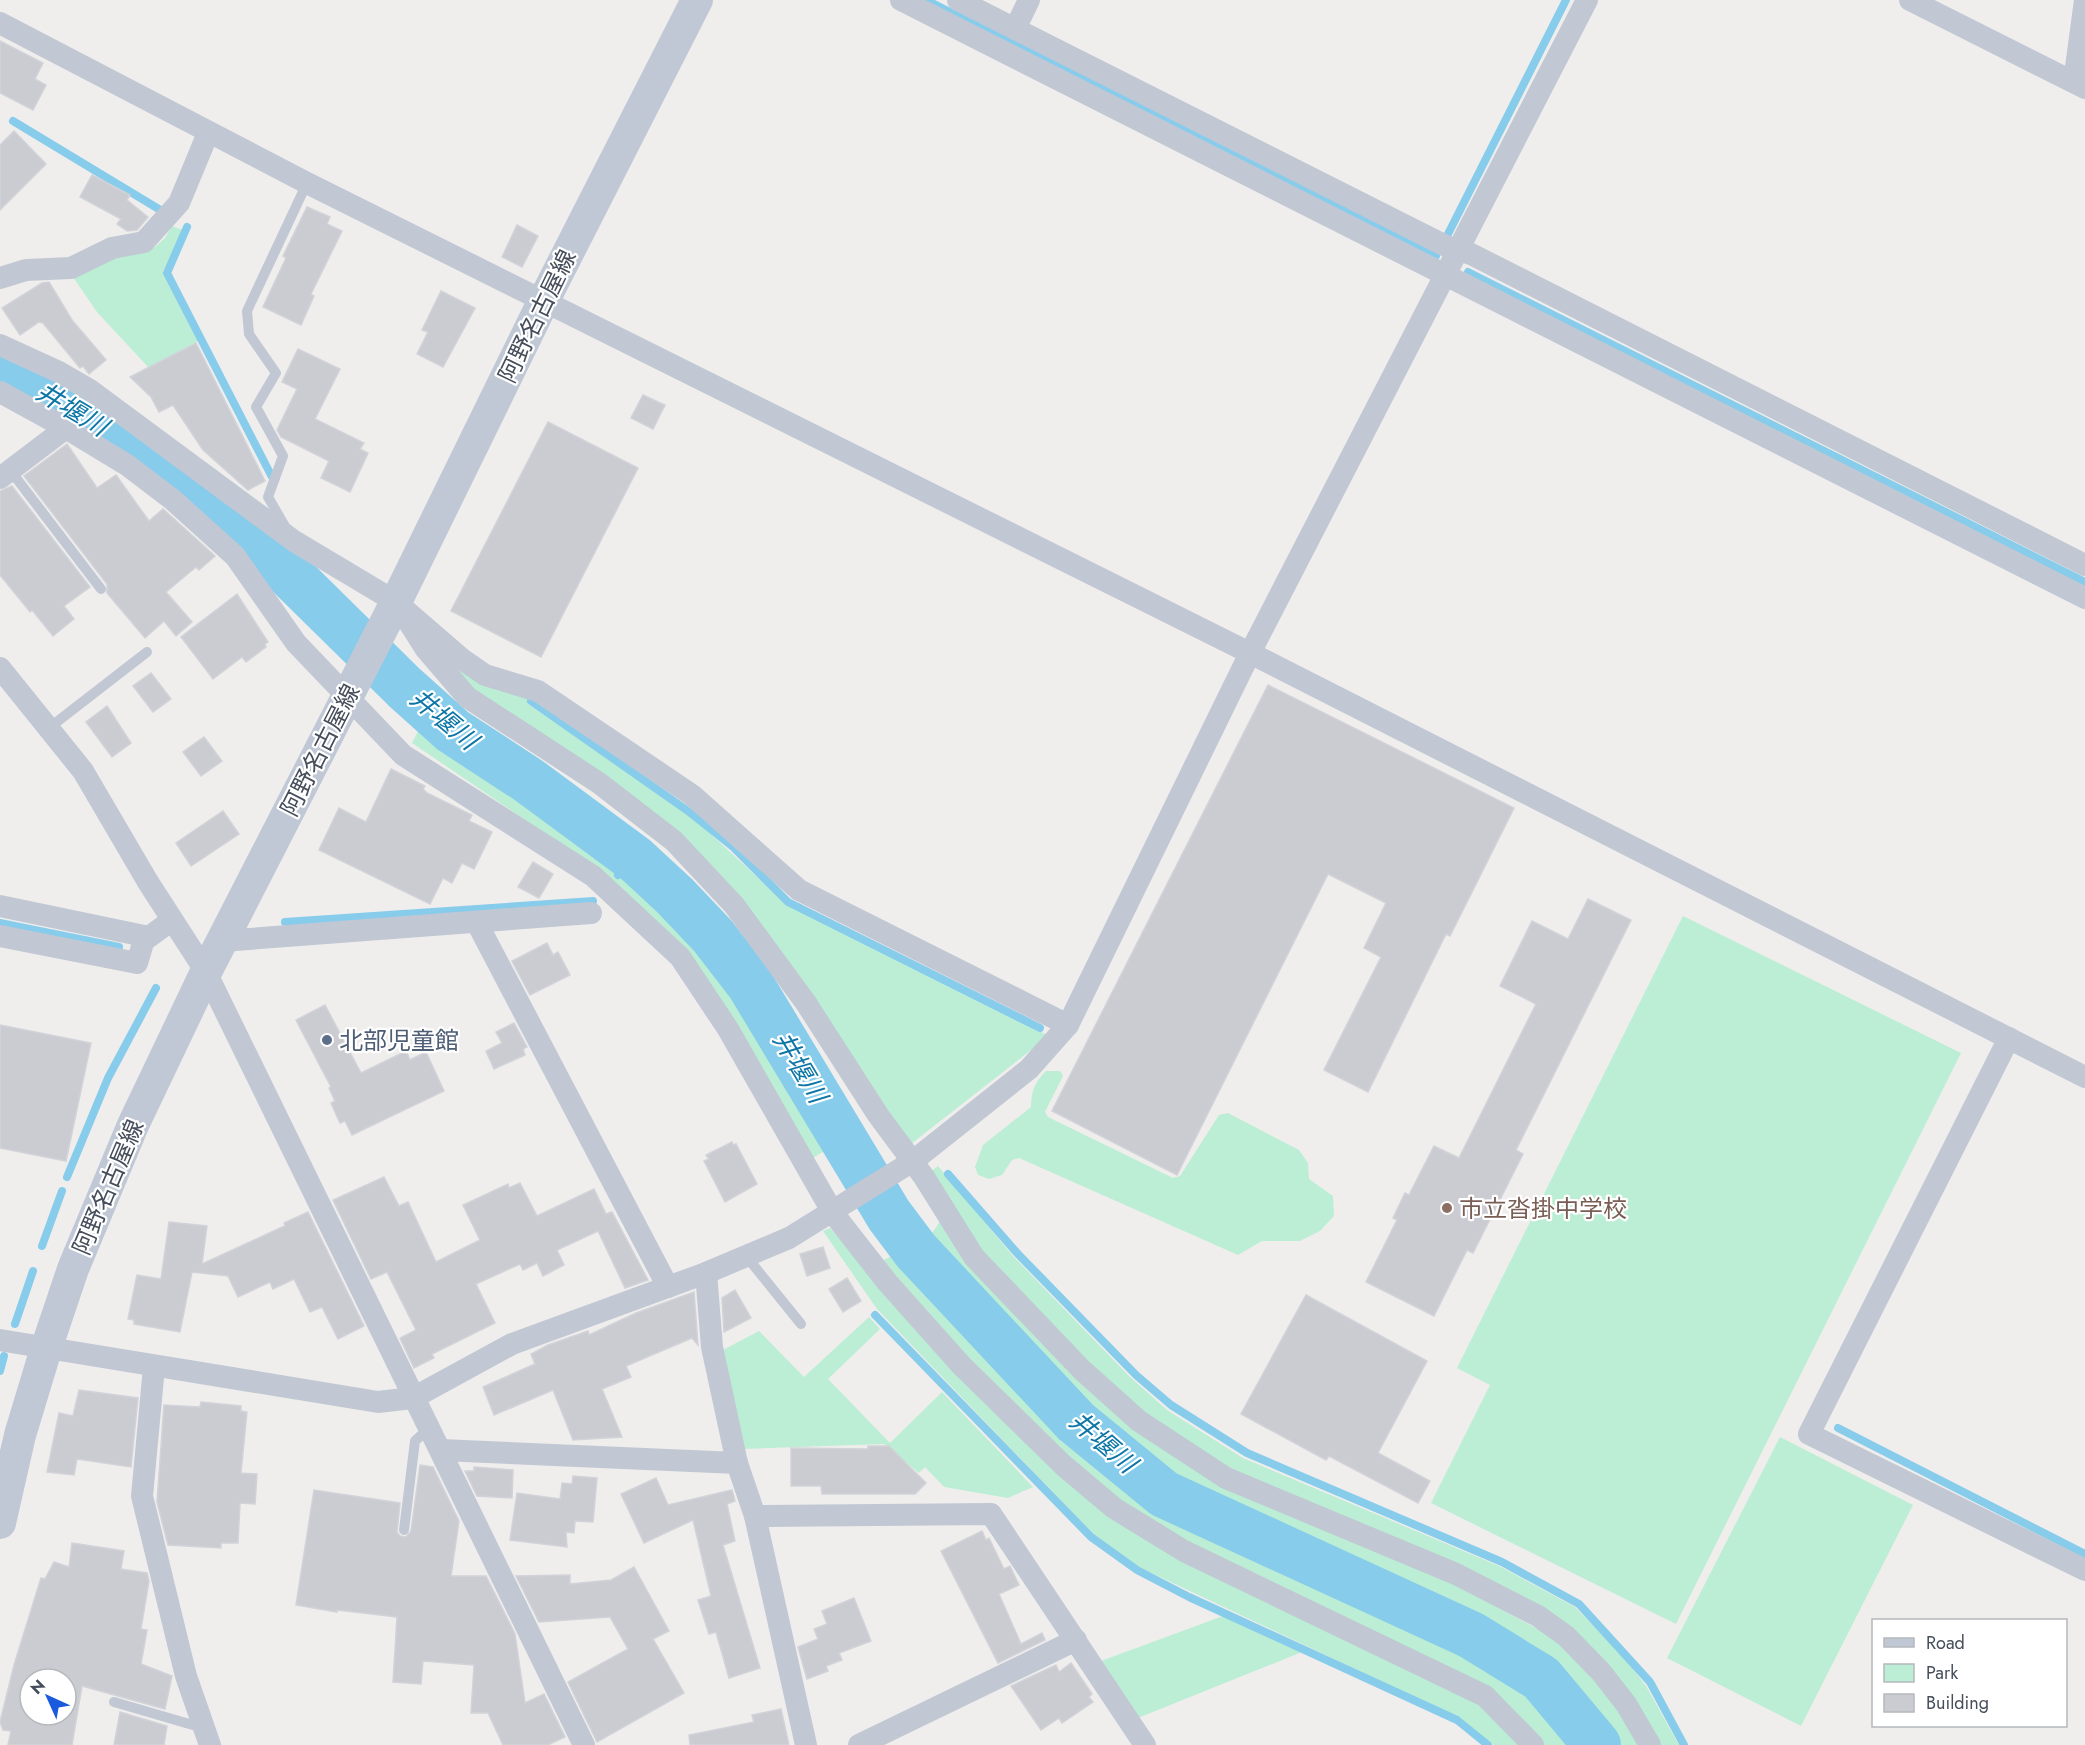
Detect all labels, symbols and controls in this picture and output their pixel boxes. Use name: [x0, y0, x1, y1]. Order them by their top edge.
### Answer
street label: 阿野名古屋線: [490, 244, 584, 388]
water label: 井堰川: [29, 373, 118, 447]
street label: 阿野名古屋線: [272, 678, 368, 822]
water label: 井堰川: [402, 679, 488, 761]
place label: 北部児童館: [339, 1023, 459, 1058]
water label: 井堰川: [764, 1024, 838, 1113]
marker: 北部児童館: [320, 1033, 334, 1047]
street label: 阿野名古屋線: [64, 1114, 152, 1260]
place label: 市立沓掛中学校: [1459, 1191, 1627, 1226]
marker: 市立沓掛中学校: [1440, 1201, 1454, 1215]
water label: 井堰川: [1061, 1402, 1147, 1484]
legend: [1872, 1619, 2067, 1727]
text: Road: [1926, 1630, 1965, 1656]
text: Park: [1926, 1660, 1958, 1686]
north arrow: [18, 1667, 78, 1727]
text: N: [25, 1674, 50, 1699]
text: Building: [1926, 1690, 1989, 1716]

